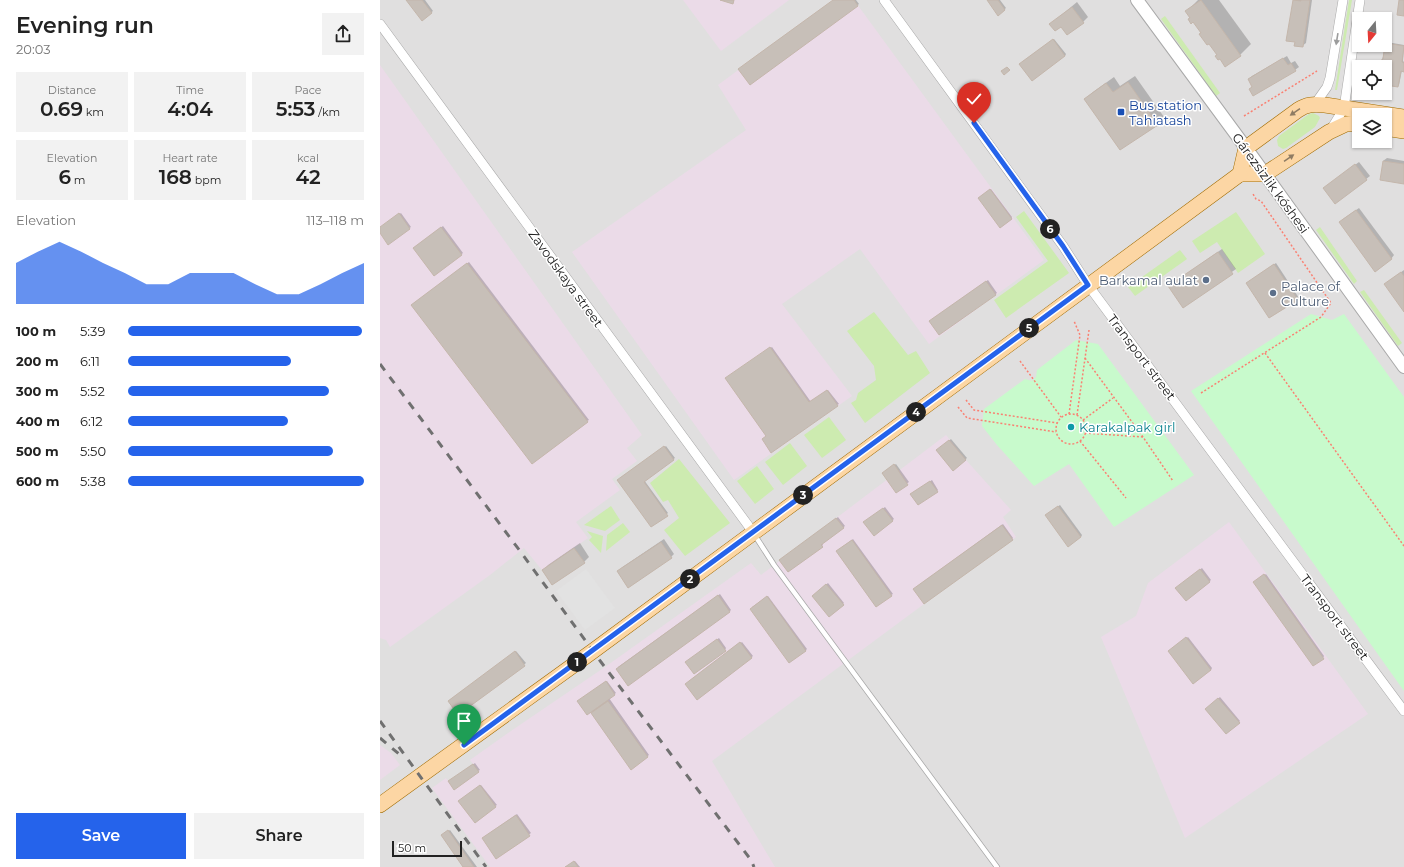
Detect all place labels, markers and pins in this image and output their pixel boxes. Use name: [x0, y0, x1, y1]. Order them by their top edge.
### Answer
pin: [957, 82, 991, 123]
place label: Bus station Tahiatash: [1129, 97, 1202, 128]
marker: Bus station Tahiatash: [1116, 107, 1126, 117]
pin: 6: [1040, 219, 1060, 239]
place label: Barkamal aulat: [1099, 272, 1198, 288]
marker: Barkamal aulat: [1201, 275, 1211, 285]
place label: Palace of Culture: [1281, 278, 1341, 309]
marker: Palace of Culture: [1268, 288, 1278, 298]
pin: 5: [1019, 318, 1039, 338]
pin: 4: [906, 402, 926, 422]
place label: Karakalpak girl: [1079, 419, 1176, 435]
marker: Karakalpak girl: [1066, 422, 1076, 432]
pin: 3: [793, 485, 813, 505]
pin: 2: [680, 569, 700, 589]
pin: 1: [567, 652, 587, 672]
pin: [447, 704, 481, 745]

